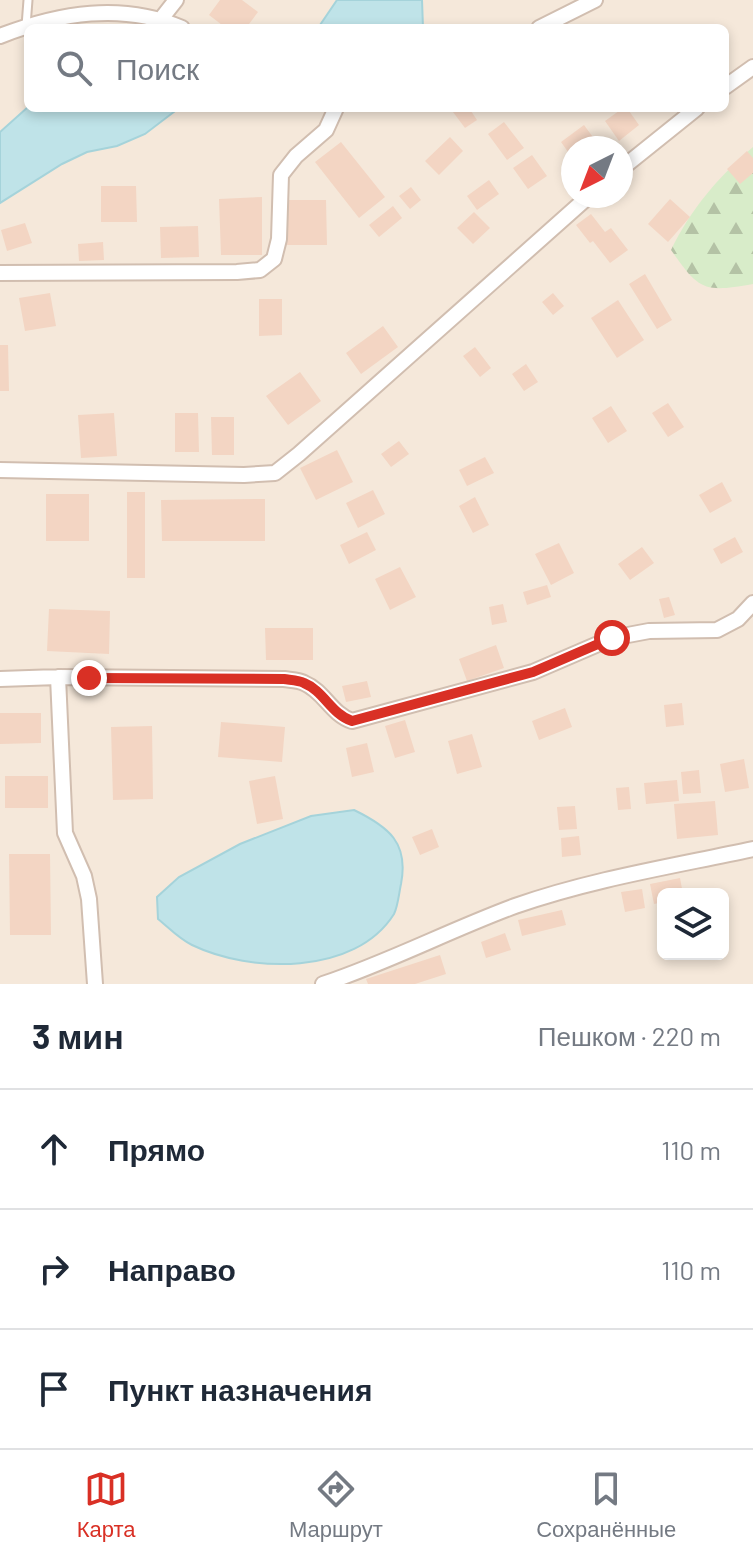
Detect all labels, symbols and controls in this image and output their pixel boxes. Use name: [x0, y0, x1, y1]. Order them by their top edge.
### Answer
search box: [24, 24, 729, 112]
icon: search: [52, 46, 96, 90]
text: Поиск: [116, 50, 199, 86]
north arrow: [561, 136, 633, 208]
route start: [594, 620, 630, 656]
route end: [71, 660, 107, 696]
map controls: [657, 888, 729, 960]
button: layers: [657, 888, 729, 960]
text: 3 мин: [32, 1015, 124, 1056]
text: Пешком · 220 m: [538, 1020, 721, 1051]
icon: ahead: [32, 1127, 76, 1171]
text: Прямо: [108, 1131, 205, 1167]
text: 110 m: [661, 1134, 721, 1165]
icon: right: [32, 1247, 76, 1291]
text: Направо: [108, 1251, 236, 1287]
text: 110 m: [661, 1254, 721, 1285]
icon: arrive: [32, 1367, 76, 1411]
text: Пункт назначения: [108, 1371, 372, 1407]
tab: Карта: [77, 1467, 136, 1543]
tab: Маршрут: [289, 1467, 383, 1543]
tab: Сохранённые: [536, 1467, 676, 1543]

